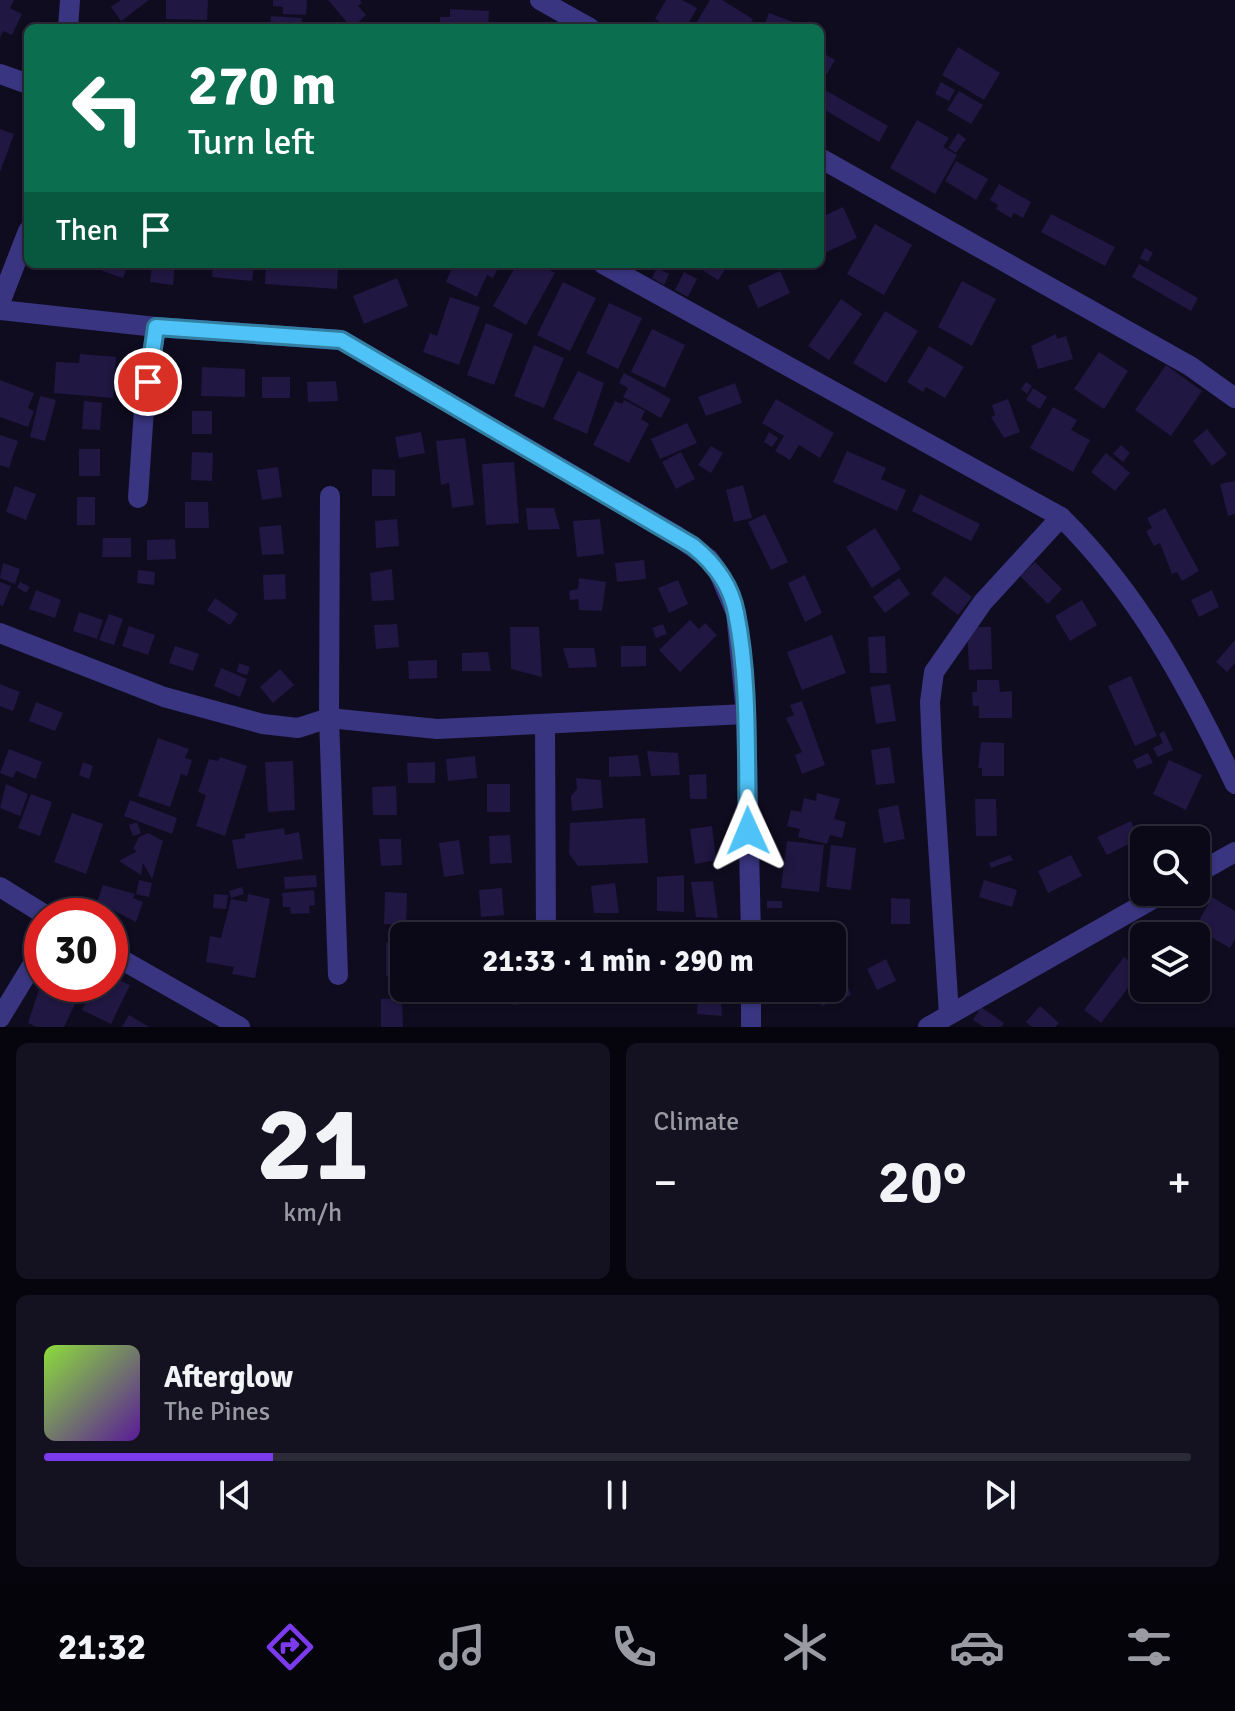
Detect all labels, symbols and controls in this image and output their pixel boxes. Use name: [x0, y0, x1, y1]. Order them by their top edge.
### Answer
text: 270 m: [188, 51, 336, 120]
icon: left: [56, 56, 160, 160]
text: Turn left: [188, 120, 315, 165]
icon: arrive: [134, 208, 178, 252]
text: Then: [56, 212, 118, 249]
pin: [114, 348, 182, 416]
icon: arrive: [126, 360, 170, 404]
position arrow: [706, 789, 790, 873]
map controls: [1130, 826, 1210, 1002]
button: search: [1130, 826, 1210, 906]
speed limit sign: 30: [24, 898, 128, 1002]
button: layers: [1130, 922, 1210, 1002]
text: 21:33 · 1 min · 290 m: [482, 943, 754, 980]
text: 21: [257, 1081, 369, 1209]
text: Climate: [654, 1106, 739, 1138]
text: 20°: [878, 1146, 967, 1220]
text: −: [654, 1156, 677, 1210]
text: +: [1167, 1156, 1191, 1210]
text: km/h: [283, 1197, 342, 1229]
text: Afterglow: [164, 1359, 293, 1396]
text: The Pines: [164, 1396, 270, 1428]
icon: previous: [213, 1473, 257, 1517]
icon: pause: [595, 1473, 639, 1517]
icon: next: [978, 1473, 1022, 1517]
icon: directions: [262, 1619, 318, 1675]
icon: music: [434, 1619, 490, 1675]
icon: phone: [606, 1619, 662, 1675]
icon: climate: [777, 1619, 833, 1675]
icon: car: [949, 1619, 1005, 1675]
icon: filters: [1121, 1619, 1177, 1675]
text: 21:32: [58, 1625, 146, 1670]

